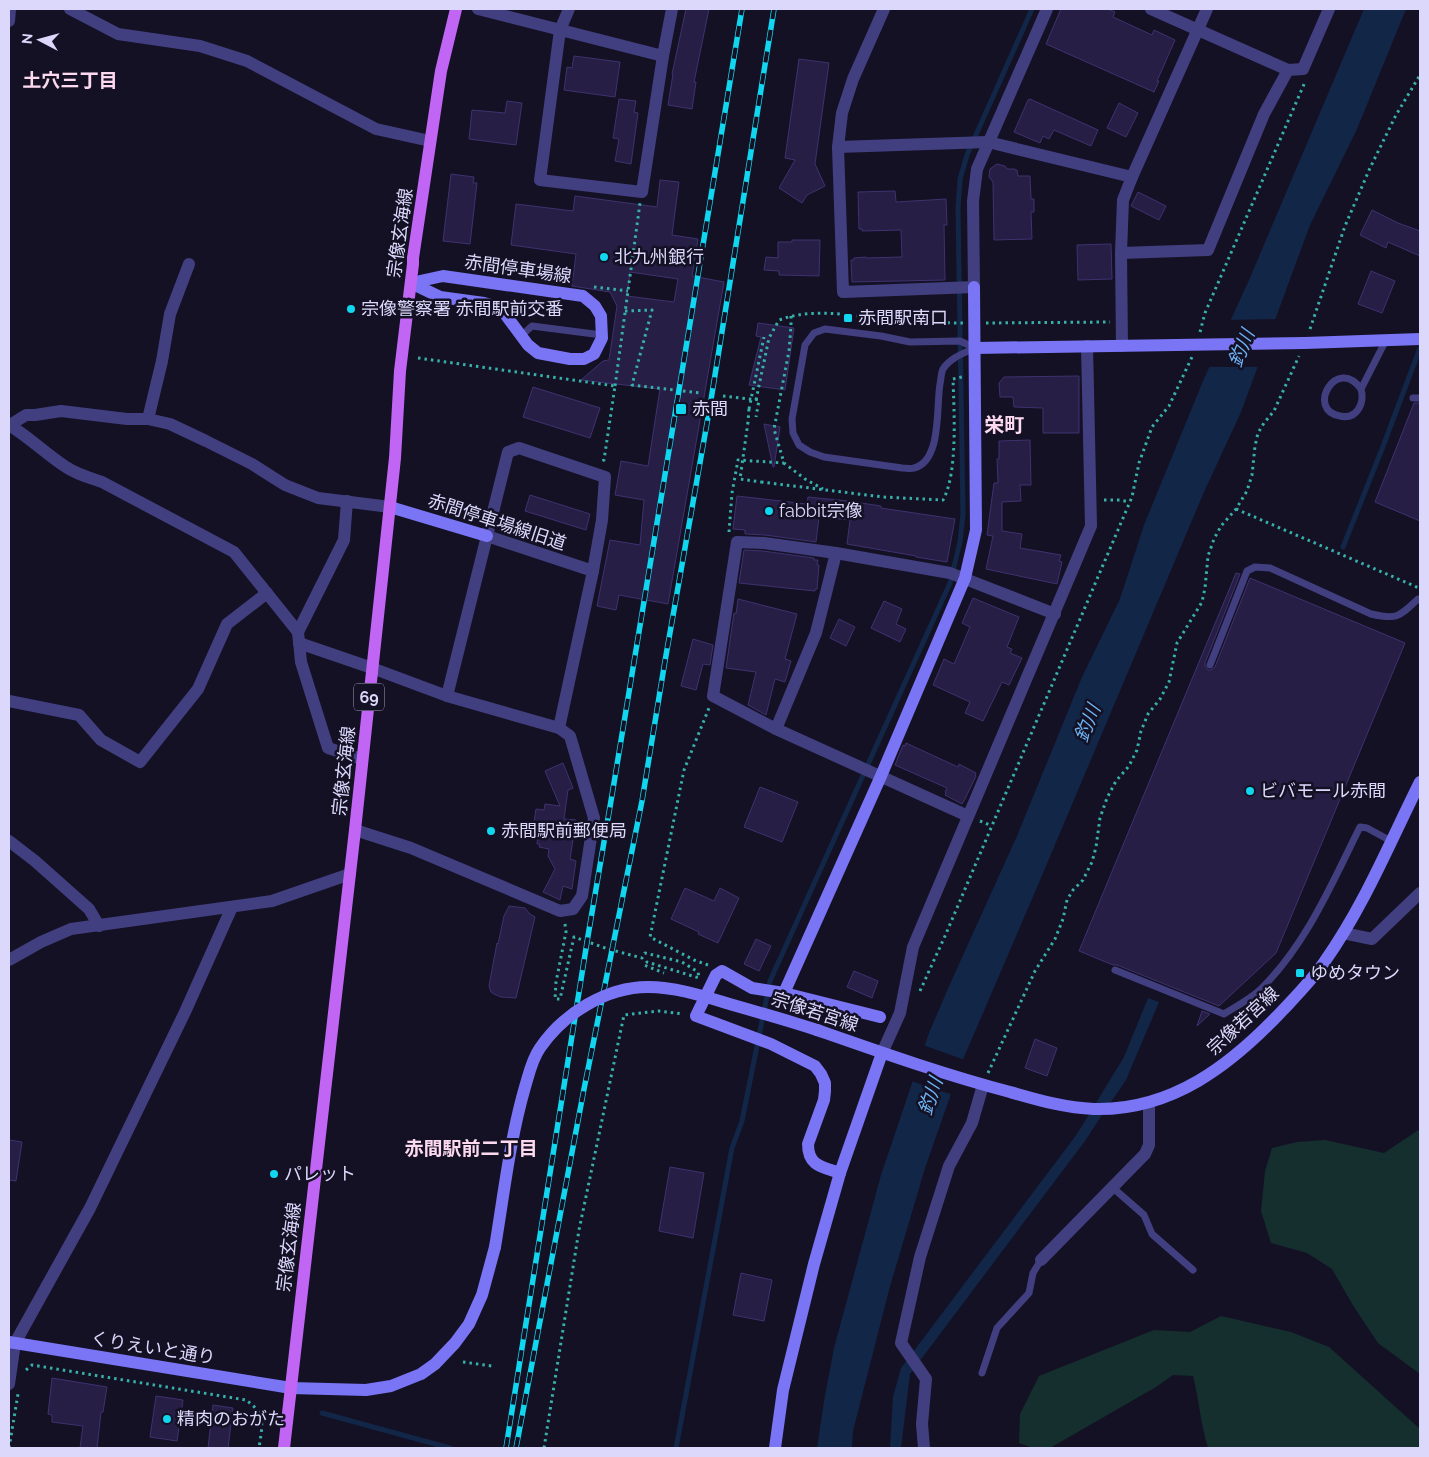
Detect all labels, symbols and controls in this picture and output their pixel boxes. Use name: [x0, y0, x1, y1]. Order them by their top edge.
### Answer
north arrow: [15, 15, 65, 65]
text: N: [19, 32, 36, 45]
district label: 土穴三丁目: [22, 69, 118, 91]
street label: 宗像玄海線: [383, 187, 416, 279]
place label: 北九州銀行: [614, 246, 704, 267]
street label: 赤間停車場線: [463, 251, 573, 286]
marker: 北九州銀行: [598, 251, 610, 263]
place label: 宗像警察署 赤間駅前交番: [361, 298, 564, 319]
marker: 宗像警察署 赤間駅前交番: [345, 303, 357, 315]
place label: 赤間駅南口: [858, 307, 948, 328]
marker: 赤間駅南口: [842, 312, 854, 324]
water label: 釣川: [1224, 324, 1259, 370]
place label: 赤間: [692, 398, 728, 419]
marker: 赤間: [674, 402, 688, 416]
district label: 栄町: [984, 413, 1024, 437]
street label: 赤間停車場線旧道: [425, 489, 569, 554]
place label: fabbit宗像: [779, 500, 863, 521]
marker: fabbit宗像: [763, 505, 775, 517]
road number: 69: [354, 684, 384, 710]
water label: 釣川: [1070, 699, 1105, 745]
street label: 宗像玄海線: [328, 725, 359, 817]
place label: ビバモール赤間: [1260, 780, 1386, 801]
marker: ビバモール赤間: [1244, 785, 1256, 797]
place label: 赤間駅前郵便局: [501, 820, 627, 841]
marker: 赤間駅前郵便局: [485, 825, 497, 837]
place label: ゆめタウン: [1310, 962, 1400, 983]
marker: ゆめタウン: [1294, 967, 1306, 979]
street label: 宗像若宮線: [1203, 982, 1283, 1059]
street label: 宗像若宮線: [769, 988, 861, 1035]
water label: 釣川: [913, 1073, 947, 1118]
district label: 赤間駅前二丁目: [404, 1137, 538, 1159]
place label: パレット: [284, 1163, 356, 1184]
marker: パレット: [268, 1168, 280, 1180]
street label: 宗像玄海線: [273, 1201, 304, 1293]
street label: くりえいと通り: [89, 1327, 217, 1368]
place label: 精肉のおがた: [177, 1408, 285, 1429]
marker: 精肉のおがた: [161, 1413, 173, 1425]

